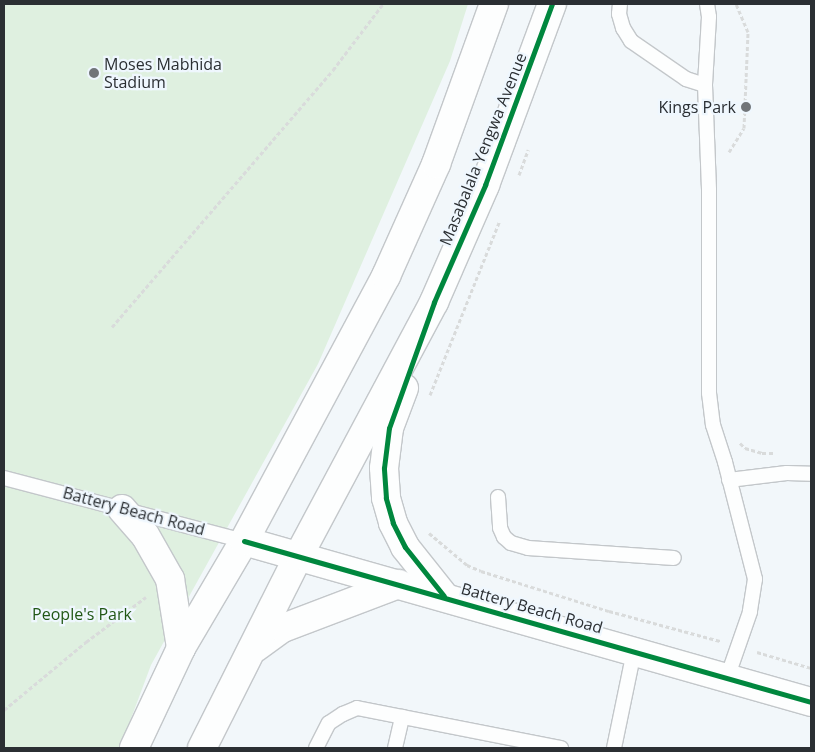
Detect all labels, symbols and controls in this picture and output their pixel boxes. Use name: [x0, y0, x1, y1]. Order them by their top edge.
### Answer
street label: Masabalala Yengwa Avenue: [436, 50, 530, 248]
place label: Moses Mabhida Stadium: [104, 54, 222, 92]
marker: Moses Mabhida Stadium: [88, 67, 100, 79]
place label: Kings Park: [658, 97, 736, 117]
marker: Kings Park: [740, 101, 752, 113]
street label: Battery Beach Road: [61, 483, 207, 539]
street label: Battery Beach Road: [459, 579, 605, 637]
park label: People's Park: [32, 604, 132, 624]

